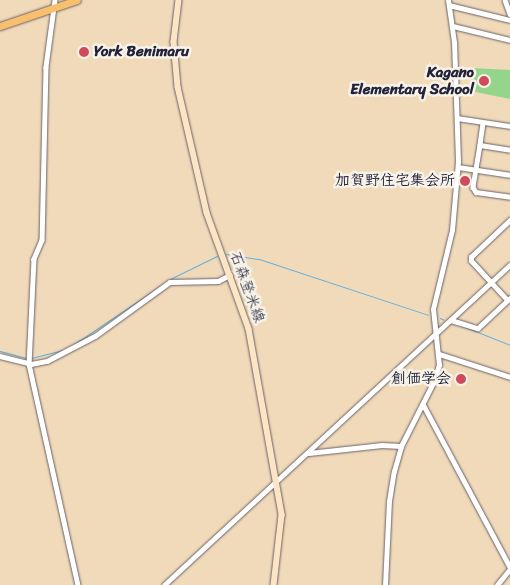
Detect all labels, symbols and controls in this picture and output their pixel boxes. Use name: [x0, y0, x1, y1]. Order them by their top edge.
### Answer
place label: York Benimaru: [94, 43, 189, 61]
marker: York Benimaru: [78, 46, 90, 58]
place label: Kagano Elementary School: [350, 63, 474, 98]
marker: Kagano Elementary School: [478, 75, 490, 87]
place label: 加賀野住宅集会所: [335, 172, 455, 190]
marker: 加賀野住宅集会所: [459, 175, 471, 187]
street label: 石森登米線: [226, 249, 268, 325]
place label: 創価学会: [391, 370, 451, 388]
marker: 創価学会: [455, 373, 467, 385]

